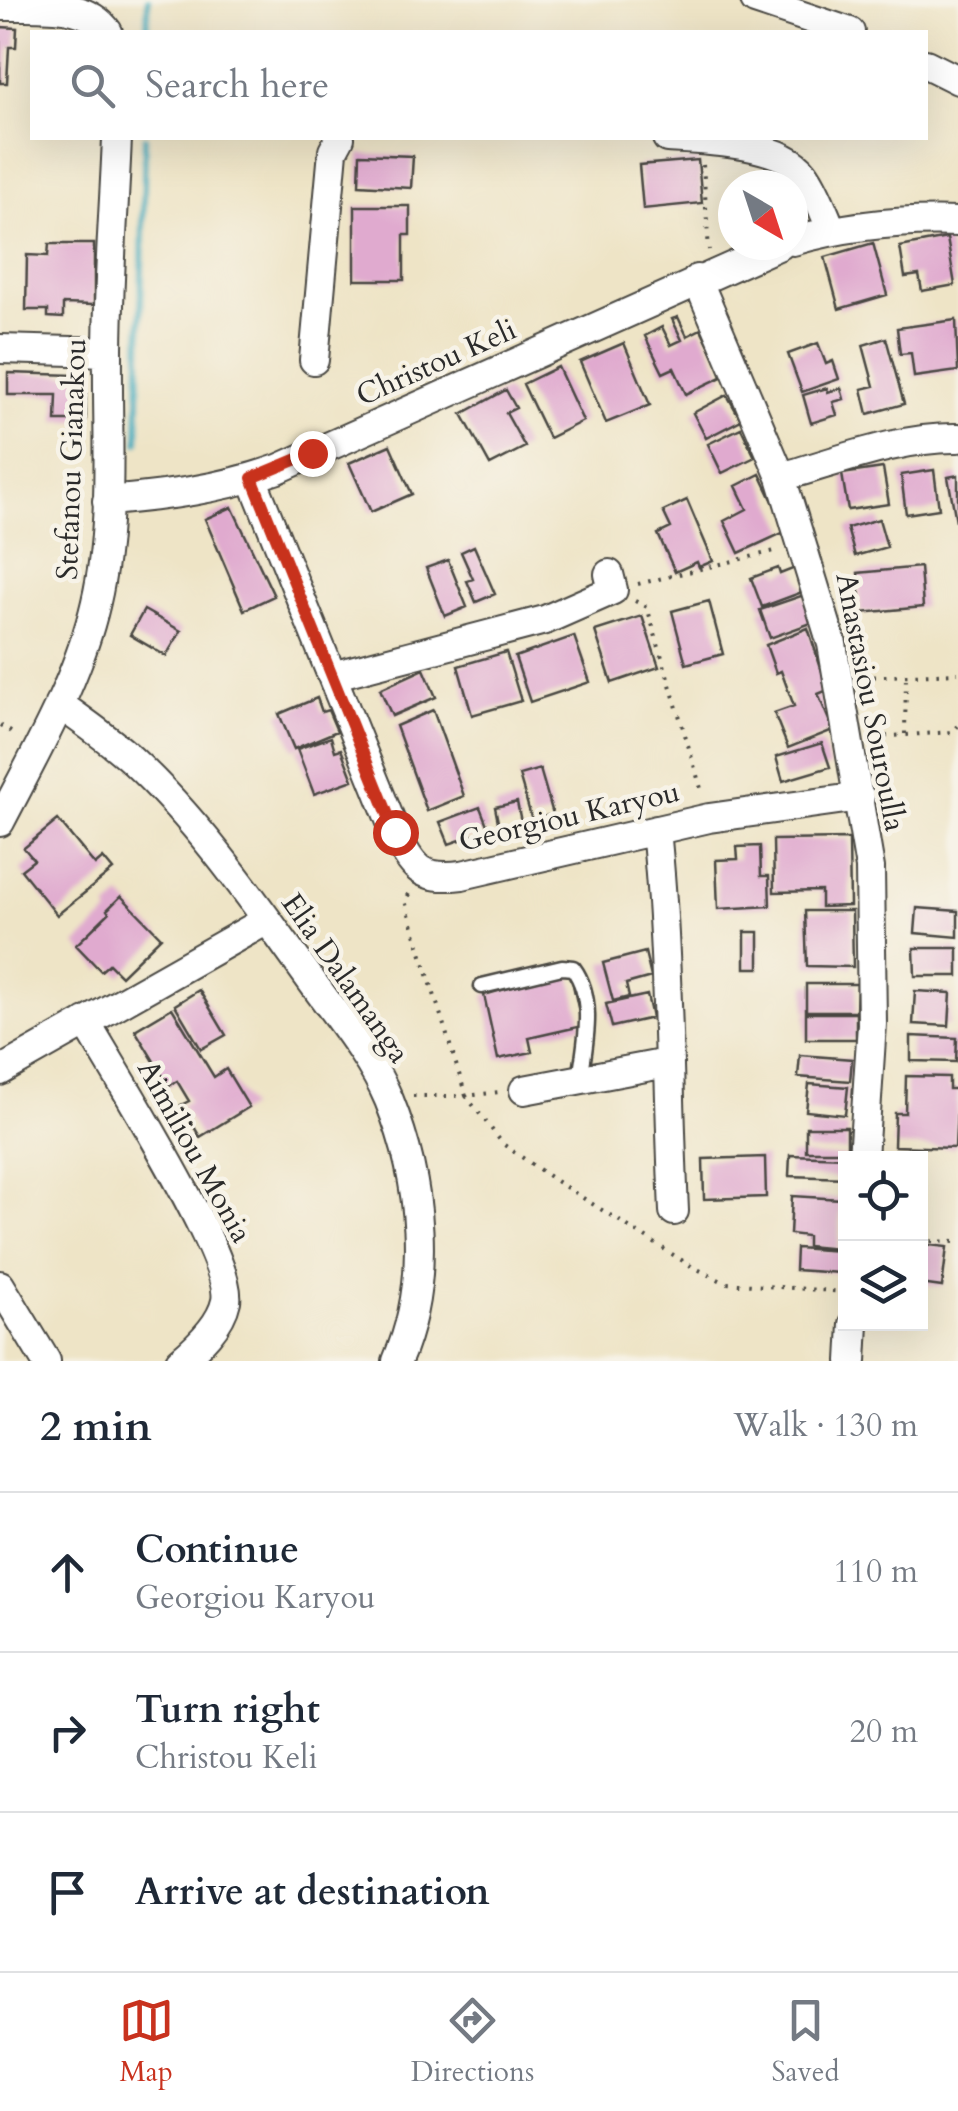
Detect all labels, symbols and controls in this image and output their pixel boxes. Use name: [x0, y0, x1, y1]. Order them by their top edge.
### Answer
search box: [30, 30, 928, 140]
icon: search: [65, 58, 120, 113]
text: Search here: [145, 59, 329, 111]
north arrow: [718, 170, 808, 260]
street label: Christou Keli: [350, 309, 523, 416]
street label: Stefanou Gianakou: [47, 337, 96, 581]
route end: [290, 431, 336, 477]
street label: Anastasiou Souroulla: [825, 569, 916, 835]
street label: Georgiou Karyou: [455, 771, 683, 862]
route start: [373, 810, 419, 856]
street label: Elia Dalamanga: [272, 885, 419, 1071]
street label: Aimiliou Monia: [127, 1052, 262, 1250]
map controls: [838, 1151, 928, 1331]
button: locate: [838, 1151, 928, 1241]
button: layers: [838, 1241, 928, 1331]
text: 2 min: [40, 1398, 152, 1455]
text: Walk · 130 m: [733, 1404, 918, 1448]
text: Continue: [135, 1524, 299, 1576]
icon: ahead: [40, 1545, 95, 1600]
text: 110 m: [833, 1550, 918, 1594]
text: Georgiou Karyou: [135, 1576, 375, 1620]
text: Turn right: [135, 1684, 320, 1736]
icon: right: [40, 1705, 95, 1760]
text: 20 m: [850, 1710, 918, 1754]
text: Christou Keli: [135, 1736, 317, 1780]
icon: arrive: [40, 1865, 95, 1920]
text: Arrive at destination: [135, 1866, 490, 1918]
tab: Map: [119, 1993, 174, 2091]
tab: Directions: [411, 1993, 534, 2091]
tab: Saved: [771, 1993, 839, 2091]

